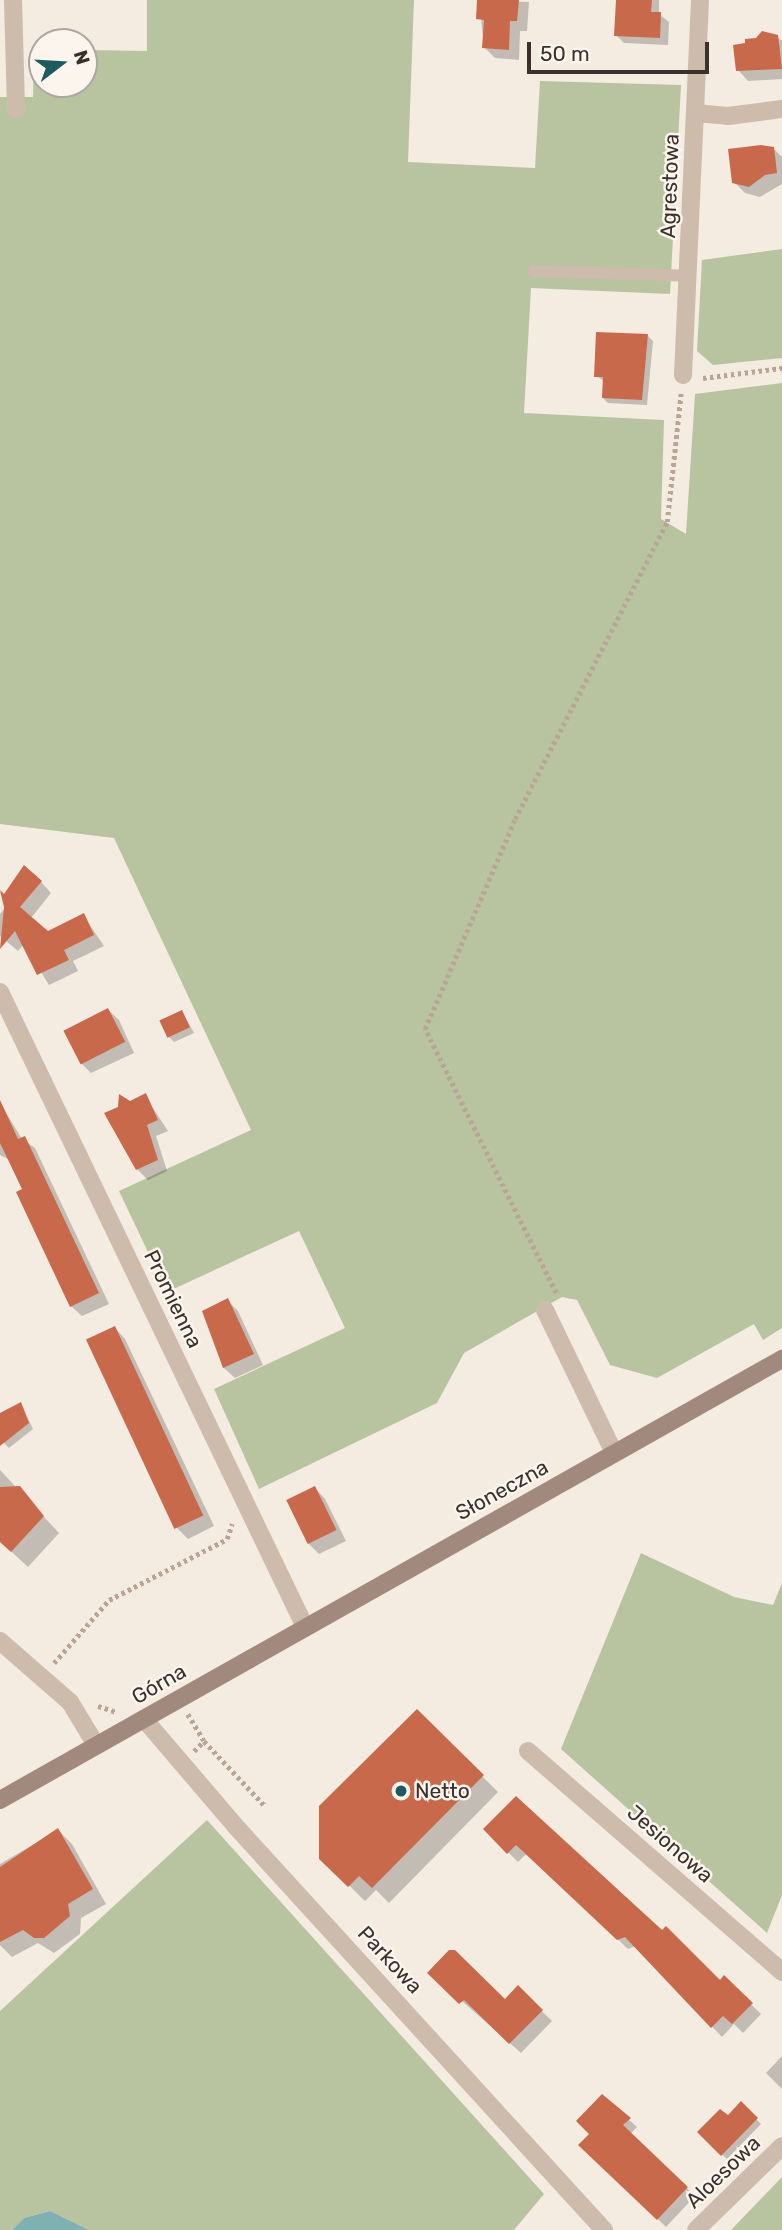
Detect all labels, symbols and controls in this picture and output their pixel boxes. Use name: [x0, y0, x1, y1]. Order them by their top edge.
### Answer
north arrow: [28, 28, 98, 98]
scale bar: [530, 28, 712, 72]
text: 50 m: [540, 41, 590, 66]
text: N: [69, 47, 95, 67]
street label: Agrestowa: [656, 133, 684, 239]
street label: Promienna: [138, 1246, 208, 1352]
street label: Słoneczna: [451, 1454, 553, 1526]
street label: Górna: [127, 1658, 191, 1710]
place label: Netto: [415, 1778, 470, 1804]
marker: Netto: [393, 1783, 409, 1799]
street label: Jesionowa: [622, 1800, 718, 1888]
street label: Parkowa: [352, 1921, 428, 1999]
street label: Aloesowa: [681, 2130, 765, 2214]

